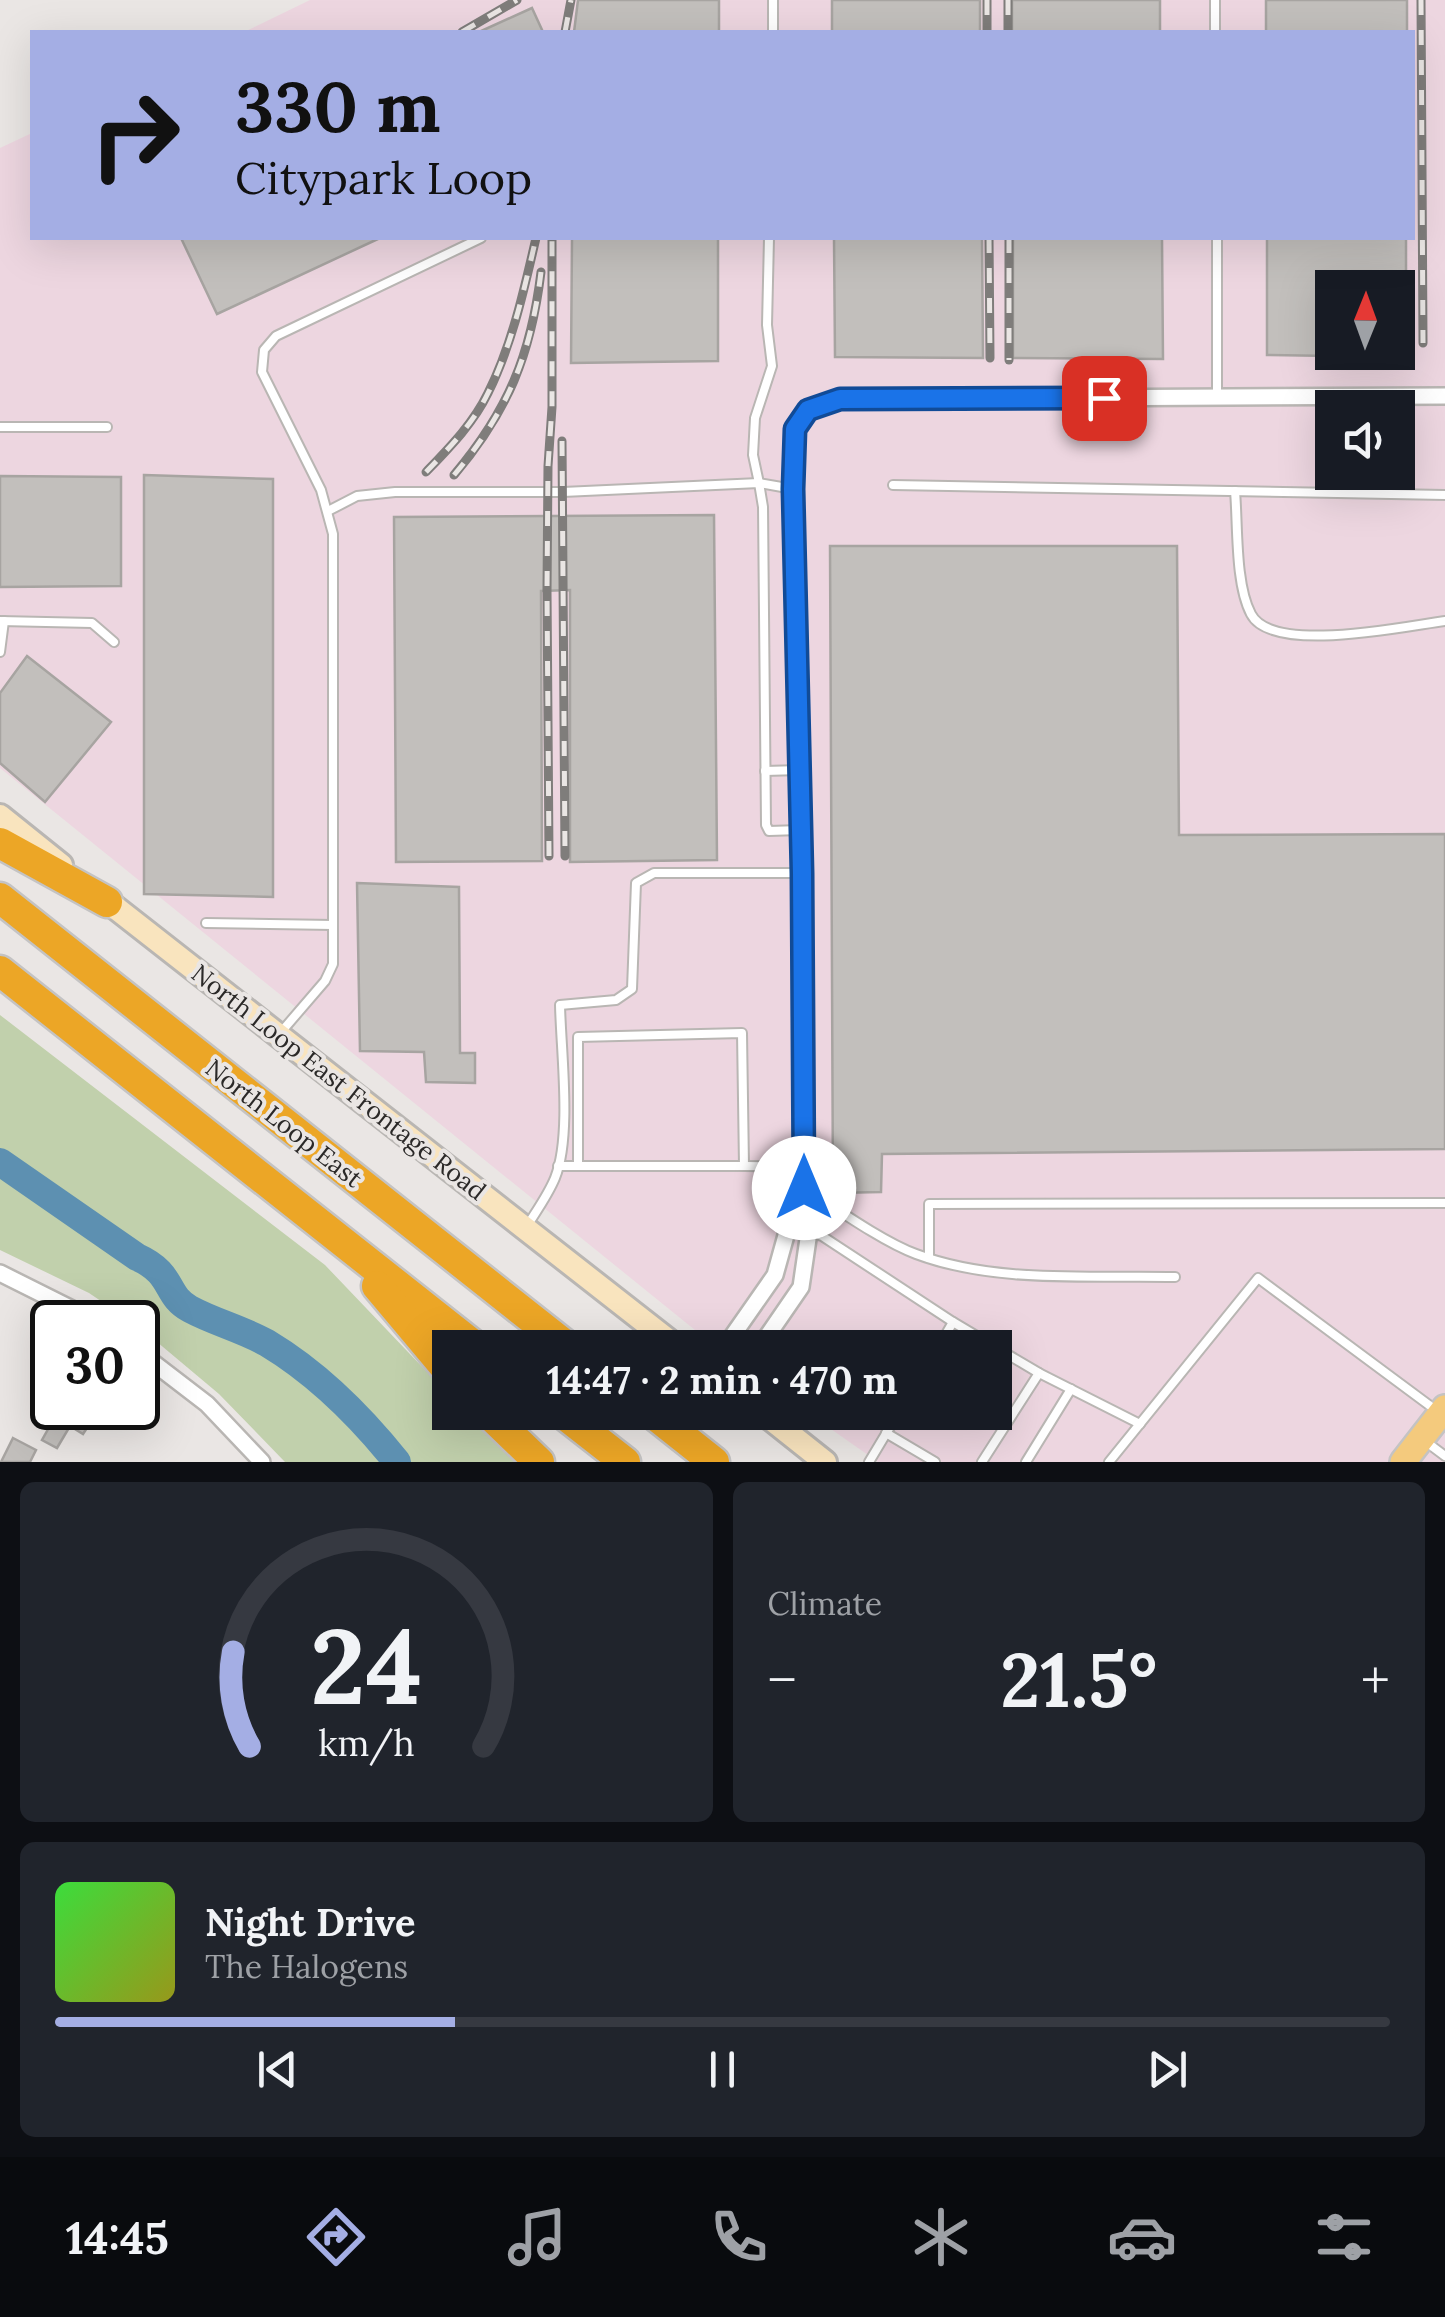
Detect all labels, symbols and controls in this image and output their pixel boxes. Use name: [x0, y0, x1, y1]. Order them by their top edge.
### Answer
text: 330 m: [235, 62, 441, 151]
icon: right: [70, 70, 200, 200]
text: Citypark Loop: [235, 149, 532, 206]
north arrow: [1315, 270, 1415, 370]
map controls: [1315, 270, 1415, 490]
pin: [1062, 356, 1147, 441]
icon: arrive: [1077, 371, 1132, 426]
button: sound: [1315, 390, 1415, 490]
street label: North Loop East Frontage Road: [186, 958, 492, 1206]
street label: North Loop East: [200, 1053, 368, 1193]
position arrow: [752, 1136, 856, 1240]
speed limit sign: 30: [30, 1300, 160, 1430]
text: 14:47 · 2 min · 470 m: [546, 1356, 898, 1404]
text: Climate: [768, 1583, 882, 1624]
text: 24: [310, 1599, 422, 1732]
text: 21.5°: [1000, 1632, 1157, 1728]
text: −: [768, 1645, 797, 1715]
text: +: [1361, 1645, 1390, 1715]
text: km/h: [318, 1720, 415, 1766]
text: Night Drive: [205, 1898, 416, 1946]
text: The Halogens: [205, 1946, 408, 1987]
icon: previous: [250, 2042, 305, 2097]
icon: pause: [695, 2042, 750, 2097]
icon: next: [1140, 2042, 1195, 2097]
icon: directions: [301, 2202, 371, 2272]
icon: music: [502, 2202, 572, 2272]
icon: phone: [704, 2202, 774, 2272]
icon: climate: [906, 2202, 976, 2272]
icon: car: [1107, 2202, 1177, 2272]
icon: filters: [1309, 2202, 1379, 2272]
text: 14:45: [66, 2209, 169, 2266]

